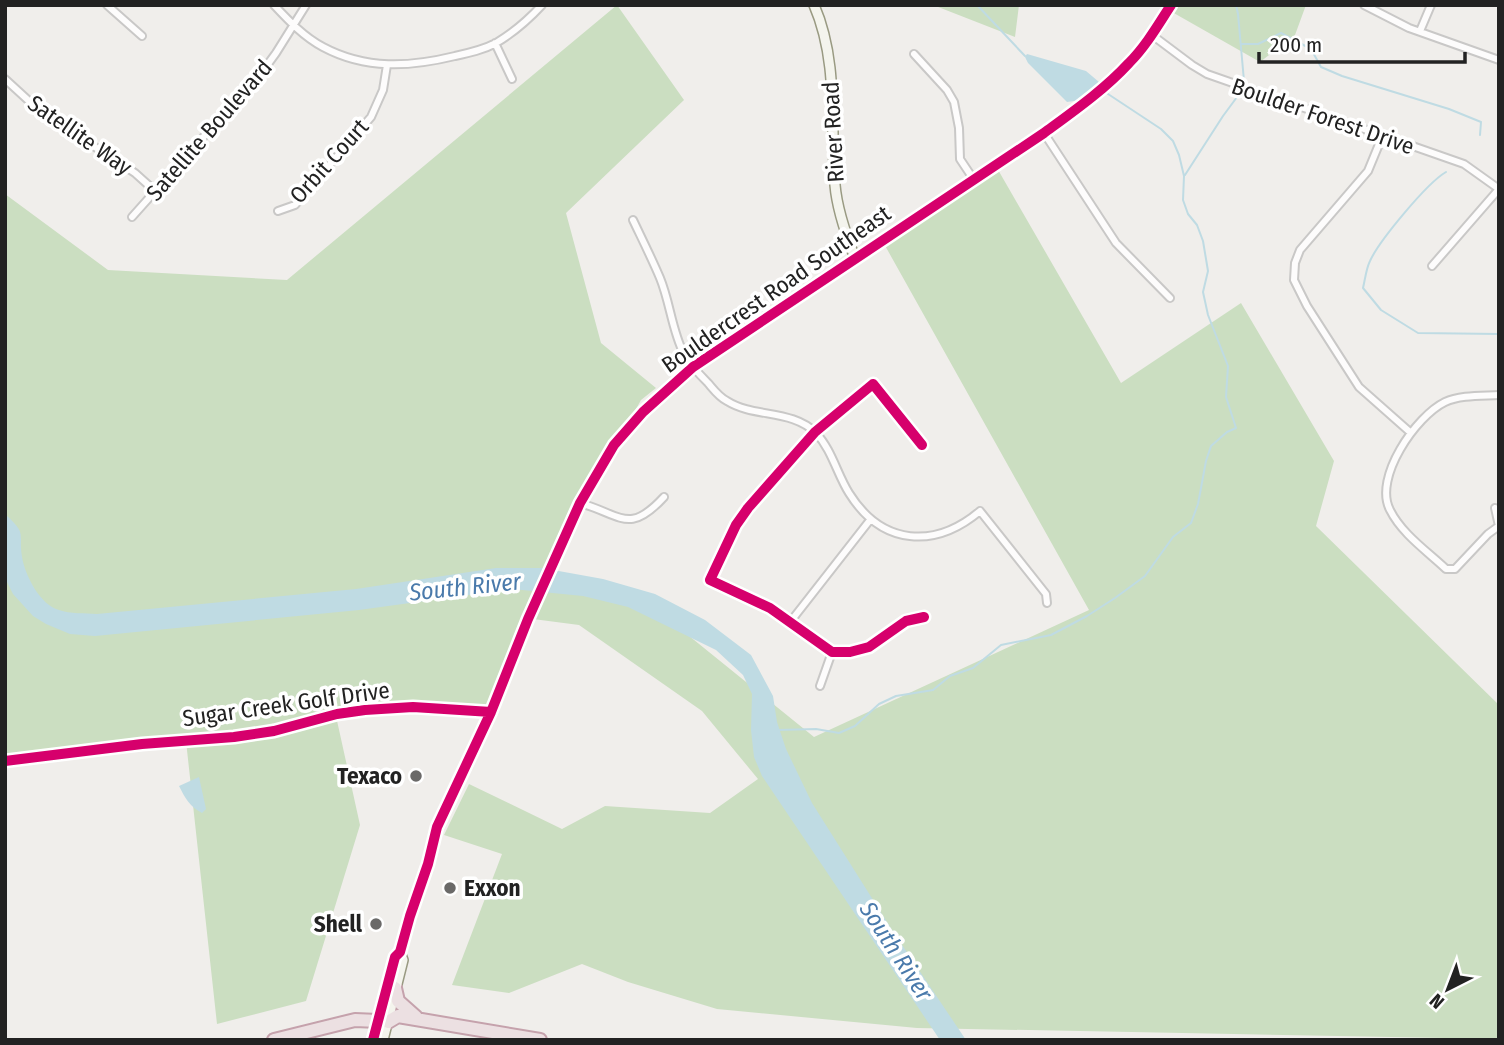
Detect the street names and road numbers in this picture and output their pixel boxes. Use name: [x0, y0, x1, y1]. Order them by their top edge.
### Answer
street label: Satellite Boulevard: [140, 54, 278, 206]
street label: Boulder Forest Drive: [1228, 72, 1418, 160]
street label: River Road: [816, 81, 850, 183]
street label: Satellite Way: [22, 89, 138, 182]
street label: Orbit Court: [284, 113, 375, 209]
street label: Bouldercrest Road Southeast: [656, 199, 896, 379]
street label: Sugar Creek Golf Drive: [181, 676, 391, 732]

